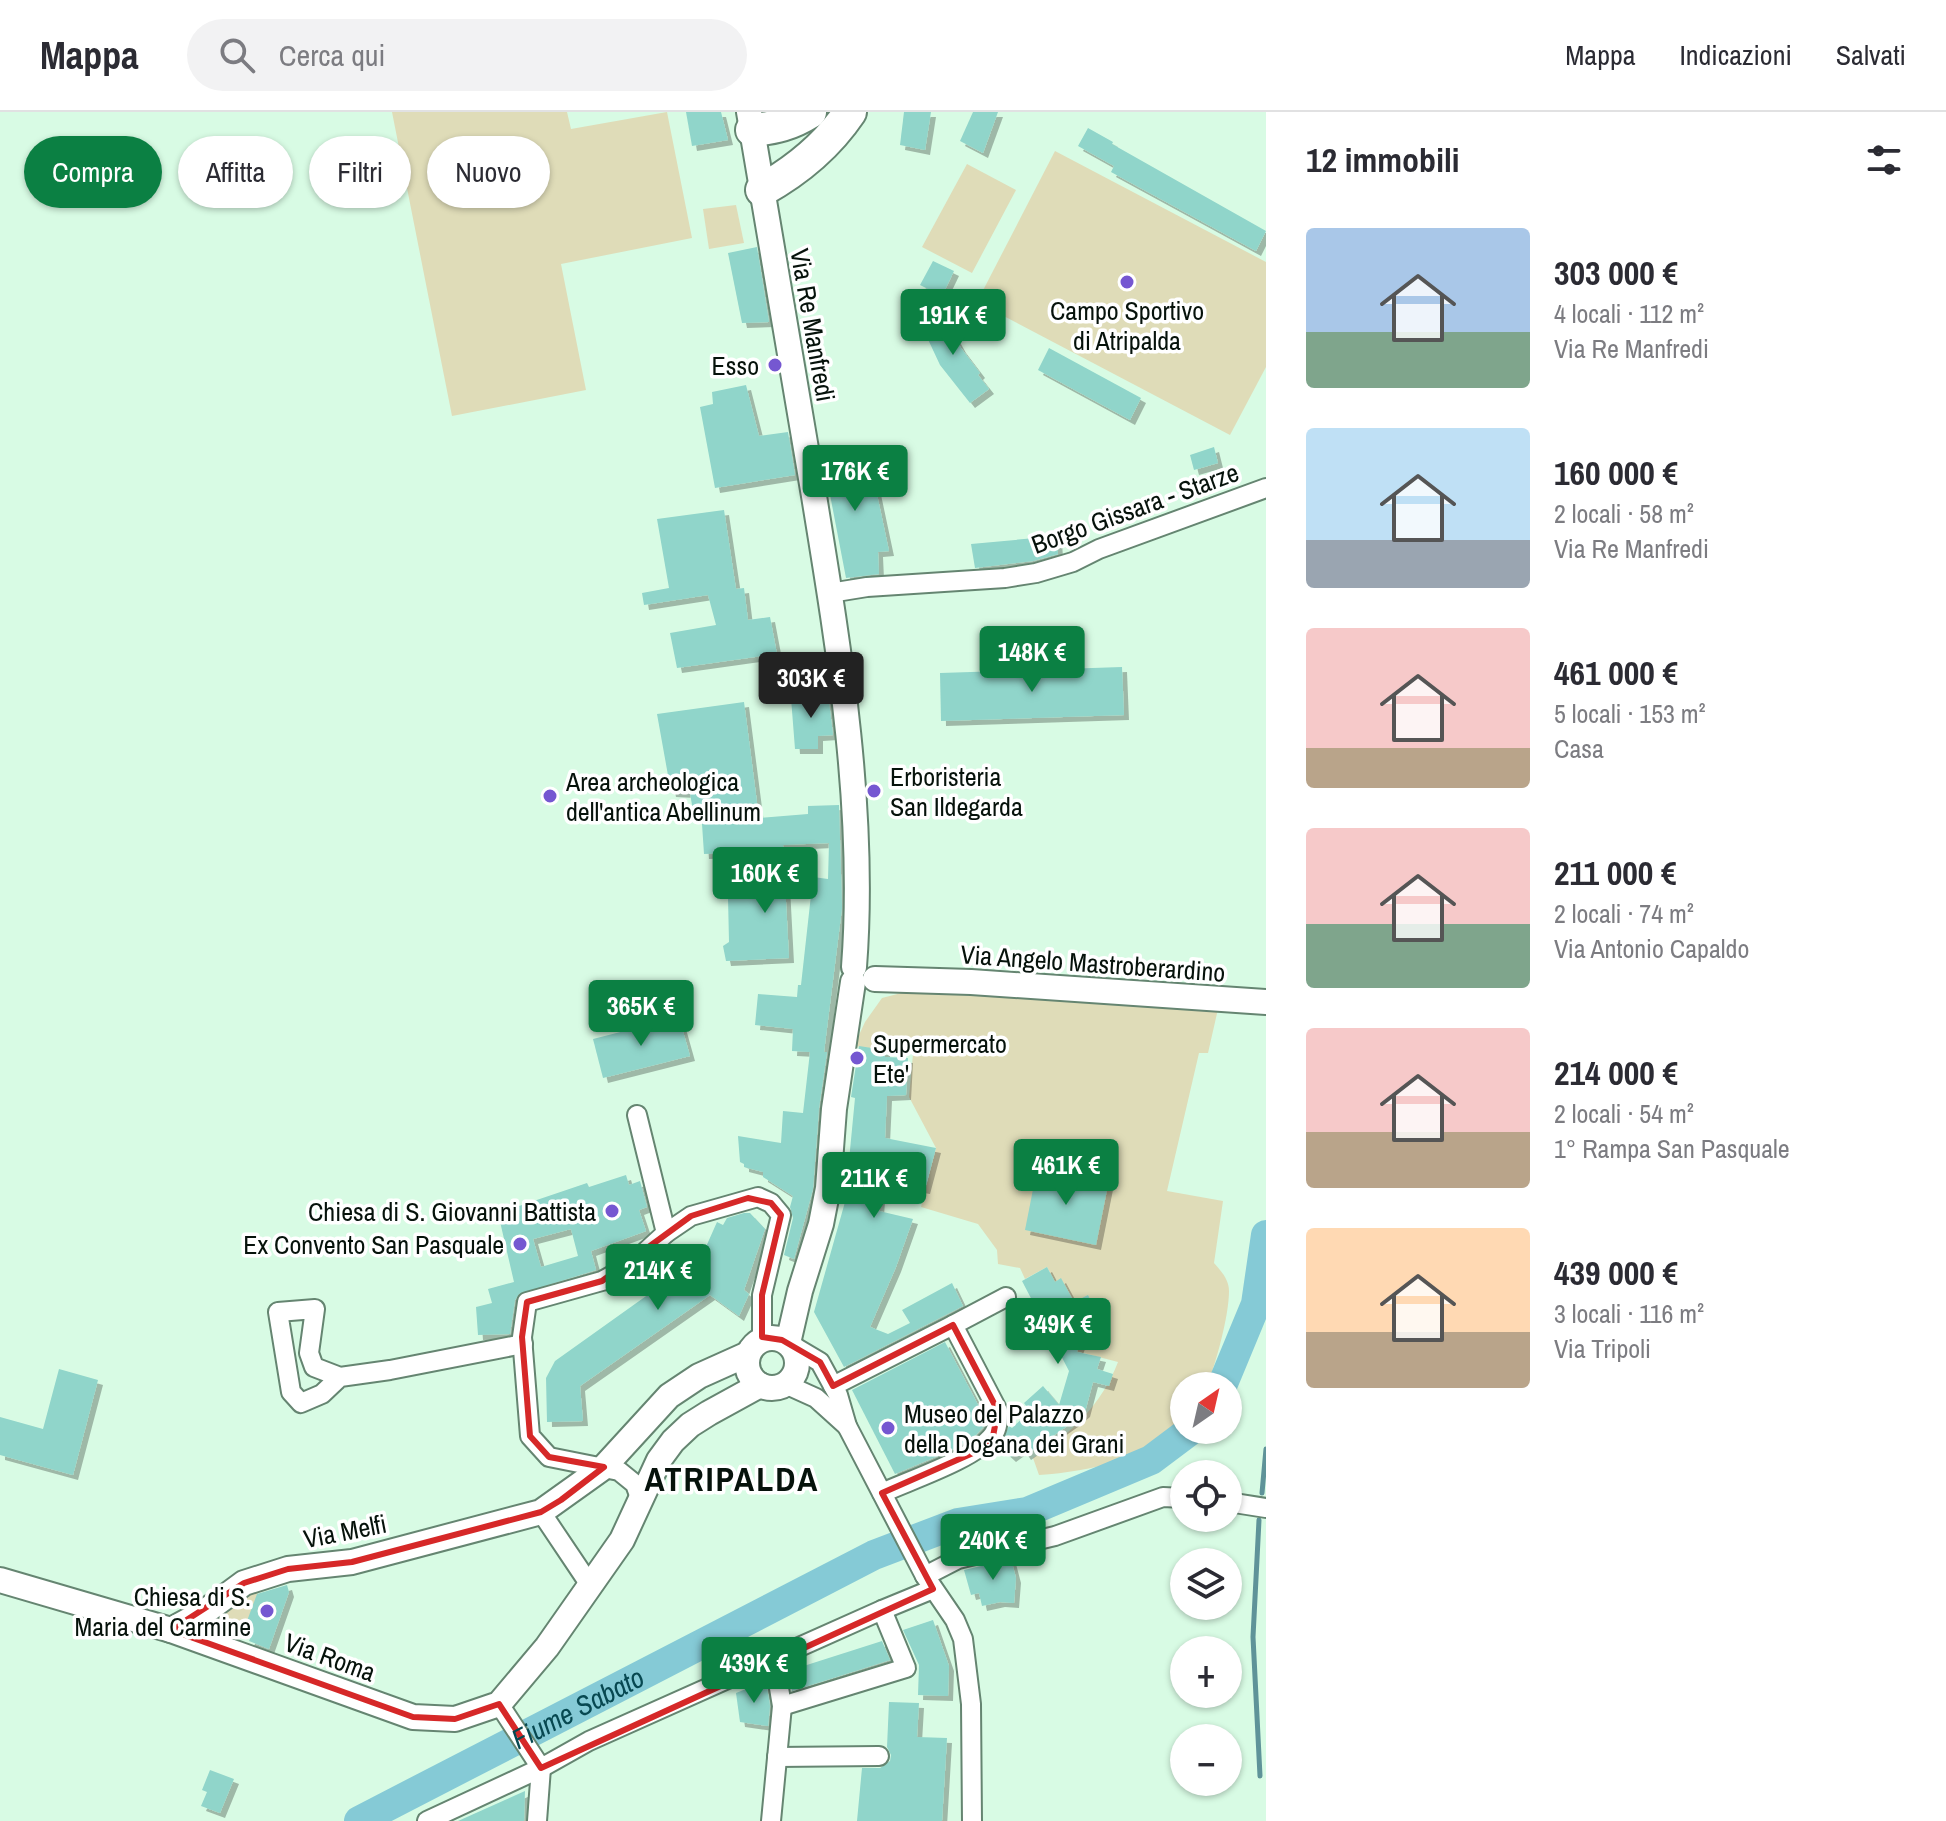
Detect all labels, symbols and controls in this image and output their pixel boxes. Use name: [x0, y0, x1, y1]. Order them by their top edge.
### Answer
search box: [187, 19, 747, 91]
text: Mappa: [40, 30, 139, 81]
icon: search: [215, 33, 259, 77]
text: Cerca qui: [279, 35, 385, 75]
text: Mappa: [1565, 36, 1635, 74]
text: Indicazioni: [1679, 36, 1792, 74]
text: Salvati: [1836, 36, 1906, 74]
chip: Compra: [24, 136, 162, 208]
chip: Affitta: [178, 136, 293, 208]
chip: Filtri: [309, 136, 411, 208]
chip: Nuovo: [427, 136, 550, 208]
text: 12 immobili: [1306, 137, 1459, 183]
icon: filters: [1862, 138, 1906, 182]
street label: Via Re Manfredi: [782, 246, 844, 404]
text: 303 000 €: [1554, 250, 1678, 296]
icon: home: [1370, 260, 1466, 356]
marker: Campo Sportivo di Atripalda: [1118, 273, 1136, 291]
pin: 191K €: [888, 289, 1018, 357]
place label: Campo Sportivo di Atripalda: [1050, 293, 1204, 358]
text: 4 locali · 112 m²: [1554, 296, 1704, 331]
text: 191K €: [919, 297, 987, 332]
text: Via Re Manfredi: [1554, 331, 1709, 366]
place label: Esso: [712, 348, 759, 383]
marker: Esso: [766, 356, 784, 374]
pin: 176K €: [790, 445, 920, 513]
text: 160 000 €: [1554, 450, 1678, 496]
text: 176K €: [821, 453, 889, 488]
street label: Borgo Gissara - Starze: [1027, 454, 1243, 562]
icon: home: [1370, 460, 1466, 556]
text: 2 locali · 58 m²: [1554, 496, 1694, 531]
text: Via Re Manfredi: [1554, 531, 1709, 566]
pin: 148K €: [967, 626, 1097, 694]
text: 148K €: [998, 634, 1066, 669]
text: 461 000 €: [1554, 650, 1678, 696]
pin: 303K €: [746, 652, 876, 720]
text: 303K €: [777, 660, 845, 695]
icon: home: [1370, 660, 1466, 756]
text: 5 locali · 153 m²: [1554, 696, 1706, 731]
text: Casa: [1554, 731, 1604, 766]
place label: Erboristeria San Ildegarda: [890, 759, 1023, 824]
place label: Area archeologica dell'antica Abellinum: [565, 764, 761, 829]
marker: Erboristeria San Ildegarda: [865, 782, 883, 800]
marker: Area archeologica dell'antica Abellinum: [541, 787, 559, 805]
pin: 160K €: [700, 847, 830, 915]
text: 211 000 €: [1554, 850, 1677, 896]
text: 160K €: [731, 855, 799, 890]
icon: home: [1370, 860, 1466, 956]
text: 2 locali · 74 m²: [1554, 896, 1694, 931]
text: Via Antonio Capaldo: [1554, 931, 1749, 966]
street label: Via Angelo Mastroberardino: [960, 936, 1226, 990]
pin: 365K €: [576, 980, 706, 1048]
text: 365K €: [607, 988, 675, 1023]
place label: Supermercato Ete': [873, 1026, 1007, 1091]
marker: Supermercato Ete': [848, 1049, 866, 1067]
text: 214 000 €: [1554, 1050, 1678, 1096]
icon: home: [1370, 1060, 1466, 1156]
text: 2 locali · 54 m²: [1554, 1096, 1694, 1131]
text: 1° Rampa San Pasquale: [1554, 1131, 1790, 1166]
pin: 461K €: [1001, 1139, 1131, 1207]
text: 461K €: [1032, 1147, 1100, 1182]
pin: 211K €: [809, 1152, 939, 1220]
text: 211K €: [840, 1160, 908, 1195]
place label: Chiesa di S. Giovanni Battista: [308, 1194, 596, 1229]
marker: Chiesa di S. Giovanni Battista: [603, 1202, 621, 1220]
place label: Ex Convento San Pasquale: [243, 1227, 504, 1262]
marker: Ex Convento San Pasquale: [511, 1235, 529, 1253]
pin: 214K €: [593, 1244, 723, 1312]
text: 439 000 €: [1554, 1250, 1678, 1296]
text: 214K €: [624, 1252, 692, 1287]
icon: home: [1370, 1260, 1466, 1356]
text: 3 locali · 116 m²: [1554, 1296, 1704, 1331]
pin: 349K €: [993, 1298, 1123, 1366]
text: 349K €: [1024, 1306, 1092, 1341]
text: Via Tripoli: [1554, 1331, 1651, 1366]
north arrow: [1170, 1372, 1242, 1444]
map controls: [1170, 1372, 1242, 1796]
place label: Museo del Palazzo della Dogana dei Grani: [904, 1396, 1124, 1461]
marker: Museo del Palazzo della Dogana dei Grani: [879, 1419, 897, 1437]
district label: ATRIPALDA: [645, 1456, 819, 1502]
button: locate: [1170, 1460, 1242, 1532]
street label: Via Melfi: [301, 1506, 389, 1556]
pin: 240K €: [928, 1514, 1058, 1582]
text: 240K €: [959, 1522, 1027, 1557]
button: layers: [1170, 1548, 1242, 1620]
place label: Chiesa di S. Maria del Carmine: [74, 1579, 251, 1644]
marker: Chiesa di S. Maria del Carmine: [258, 1602, 276, 1620]
street label: Via Roma: [280, 1624, 380, 1690]
button: +: [1170, 1636, 1242, 1708]
pin: 439K €: [689, 1637, 819, 1705]
text: 439K €: [720, 1645, 788, 1680]
water label: Fiume Sabato: [505, 1658, 650, 1758]
button: −: [1170, 1724, 1242, 1796]

